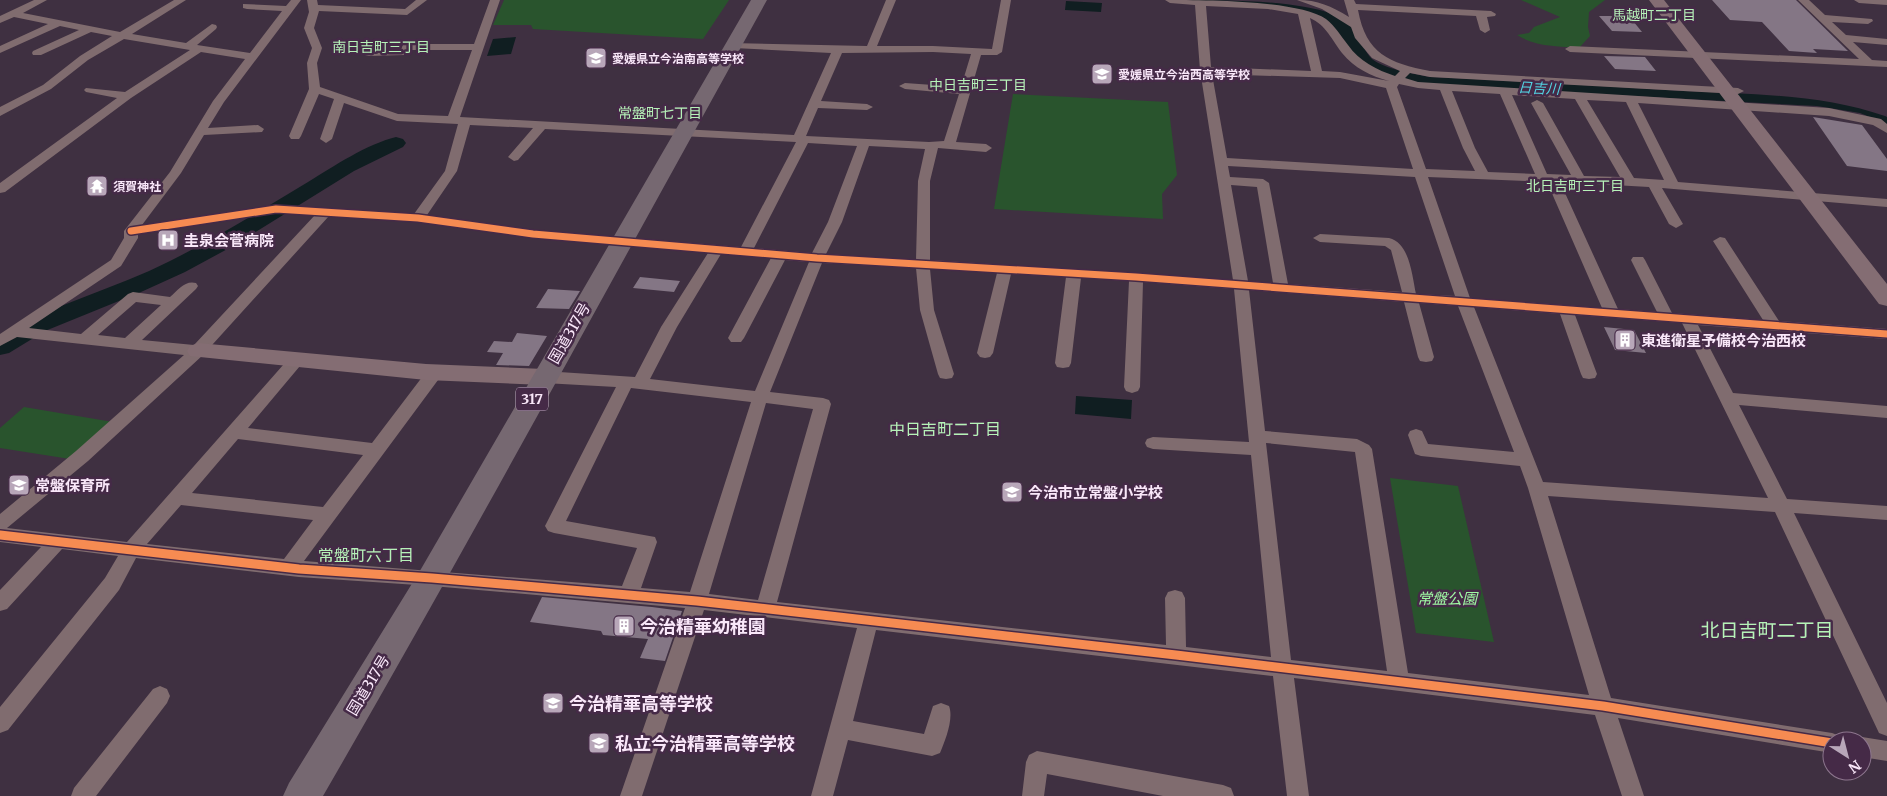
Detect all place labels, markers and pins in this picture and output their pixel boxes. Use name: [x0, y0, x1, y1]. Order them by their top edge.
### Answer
school or university icon: 愛媛県立今治南高等学校: [584, 46, 608, 70]
place label: 愛媛県立今治南高等学校: [612, 51, 744, 66]
school or university icon: 愛媛県立今治西高等学校: [1090, 62, 1114, 86]
place label: 愛媛県立今治西高等学校: [1118, 67, 1250, 82]
temple icon: 須賀神社: [85, 174, 109, 198]
place label: 須賀神社: [113, 179, 161, 194]
hospital icon: 圭泉会菅病院: [156, 228, 180, 252]
place label: 圭泉会菅病院: [184, 231, 274, 250]
building icon: 東進衛星予備校今治西校: [1613, 328, 1637, 352]
place label: 東進衛星予備校今治西校: [1641, 331, 1806, 350]
school or university icon: 常盤保育所: [7, 473, 31, 497]
place label: 常盤保育所: [35, 476, 110, 495]
school or university icon: 今治市立常盤小学校: [1000, 480, 1024, 504]
place label: 今治市立常盤小学校: [1028, 483, 1163, 502]
building icon: 今治精華幼稚園: [612, 614, 636, 638]
place label: 今治精華幼稚園: [640, 615, 766, 638]
school or university icon: 今治精華高等学校: [541, 691, 565, 715]
place label: 今治精華高等学校: [569, 692, 713, 715]
school or university icon: 私立今治精華高等学校: [587, 731, 611, 755]
place label: 私立今治精華高等学校: [615, 732, 795, 755]

